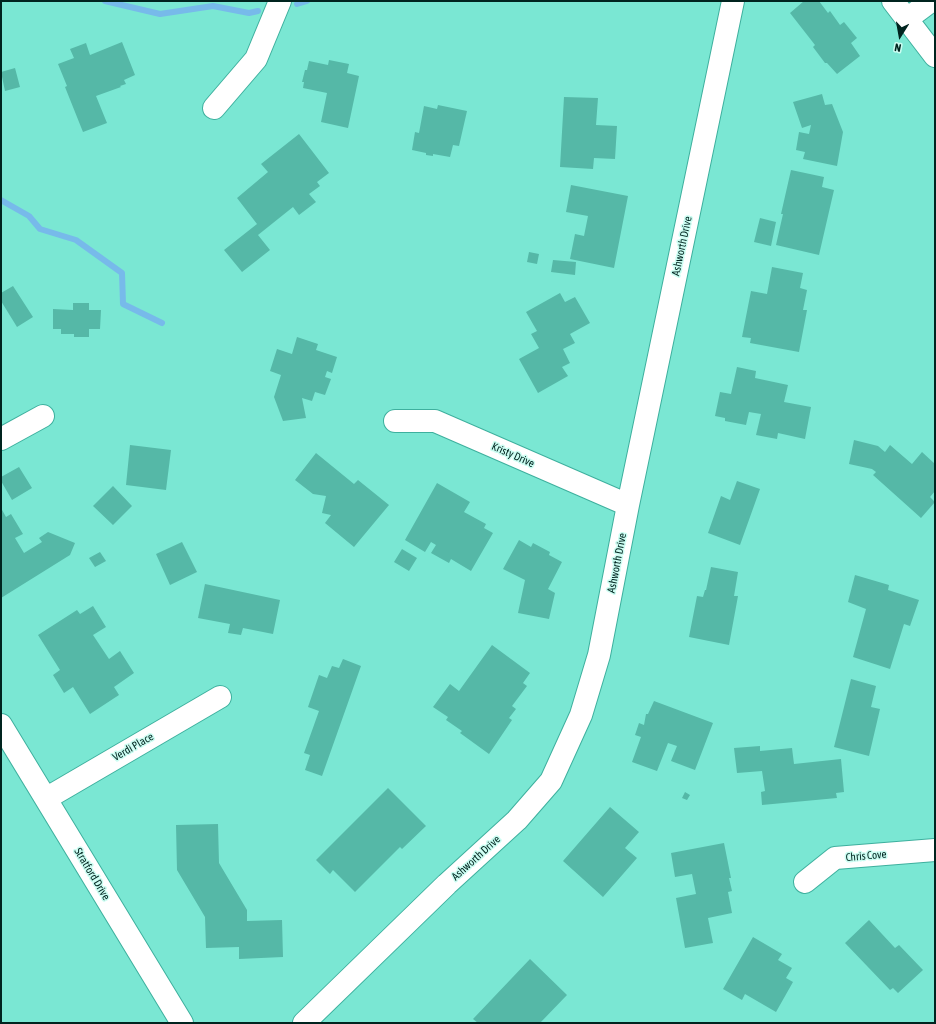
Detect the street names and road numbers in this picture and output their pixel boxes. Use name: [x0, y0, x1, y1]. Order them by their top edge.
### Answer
street label: Ashworth Drive: [669, 215, 695, 277]
street label: Kristy Drive: [489, 440, 537, 470]
street label: Ashworth Drive: [605, 532, 629, 594]
street label: Verdi Place: [110, 730, 156, 764]
street label: Ashworth Drive: [449, 833, 503, 883]
street label: Stratford Drive: [71, 845, 113, 903]
street label: Chris Cove: [845, 848, 887, 864]

